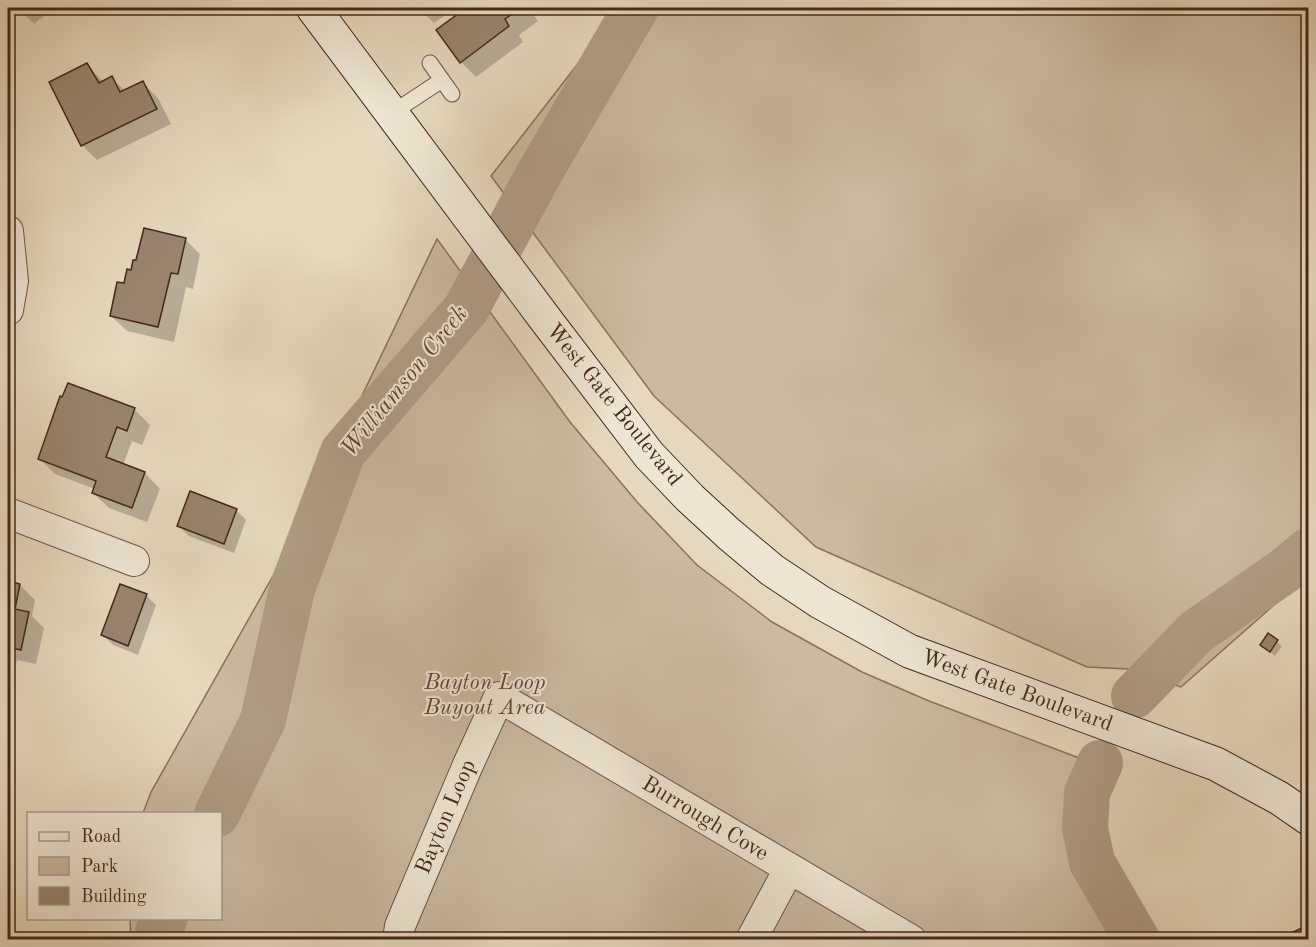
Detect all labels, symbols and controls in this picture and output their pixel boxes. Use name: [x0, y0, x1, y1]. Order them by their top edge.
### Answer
water label: Williamson Creek: [337, 302, 473, 462]
street label: West Gate Boulevard: [542, 320, 686, 490]
street label: West Gate Boulevard: [918, 646, 1116, 736]
park label: Bayton Loop Buyout Area: [423, 672, 546, 719]
street label: Bayton Loop: [412, 757, 480, 877]
street label: Burrough Cove: [638, 773, 772, 865]
legend: [27, 812, 222, 920]
text: Road: [81, 828, 121, 846]
text: Park: [81, 858, 118, 876]
text: Building: [81, 888, 147, 906]

